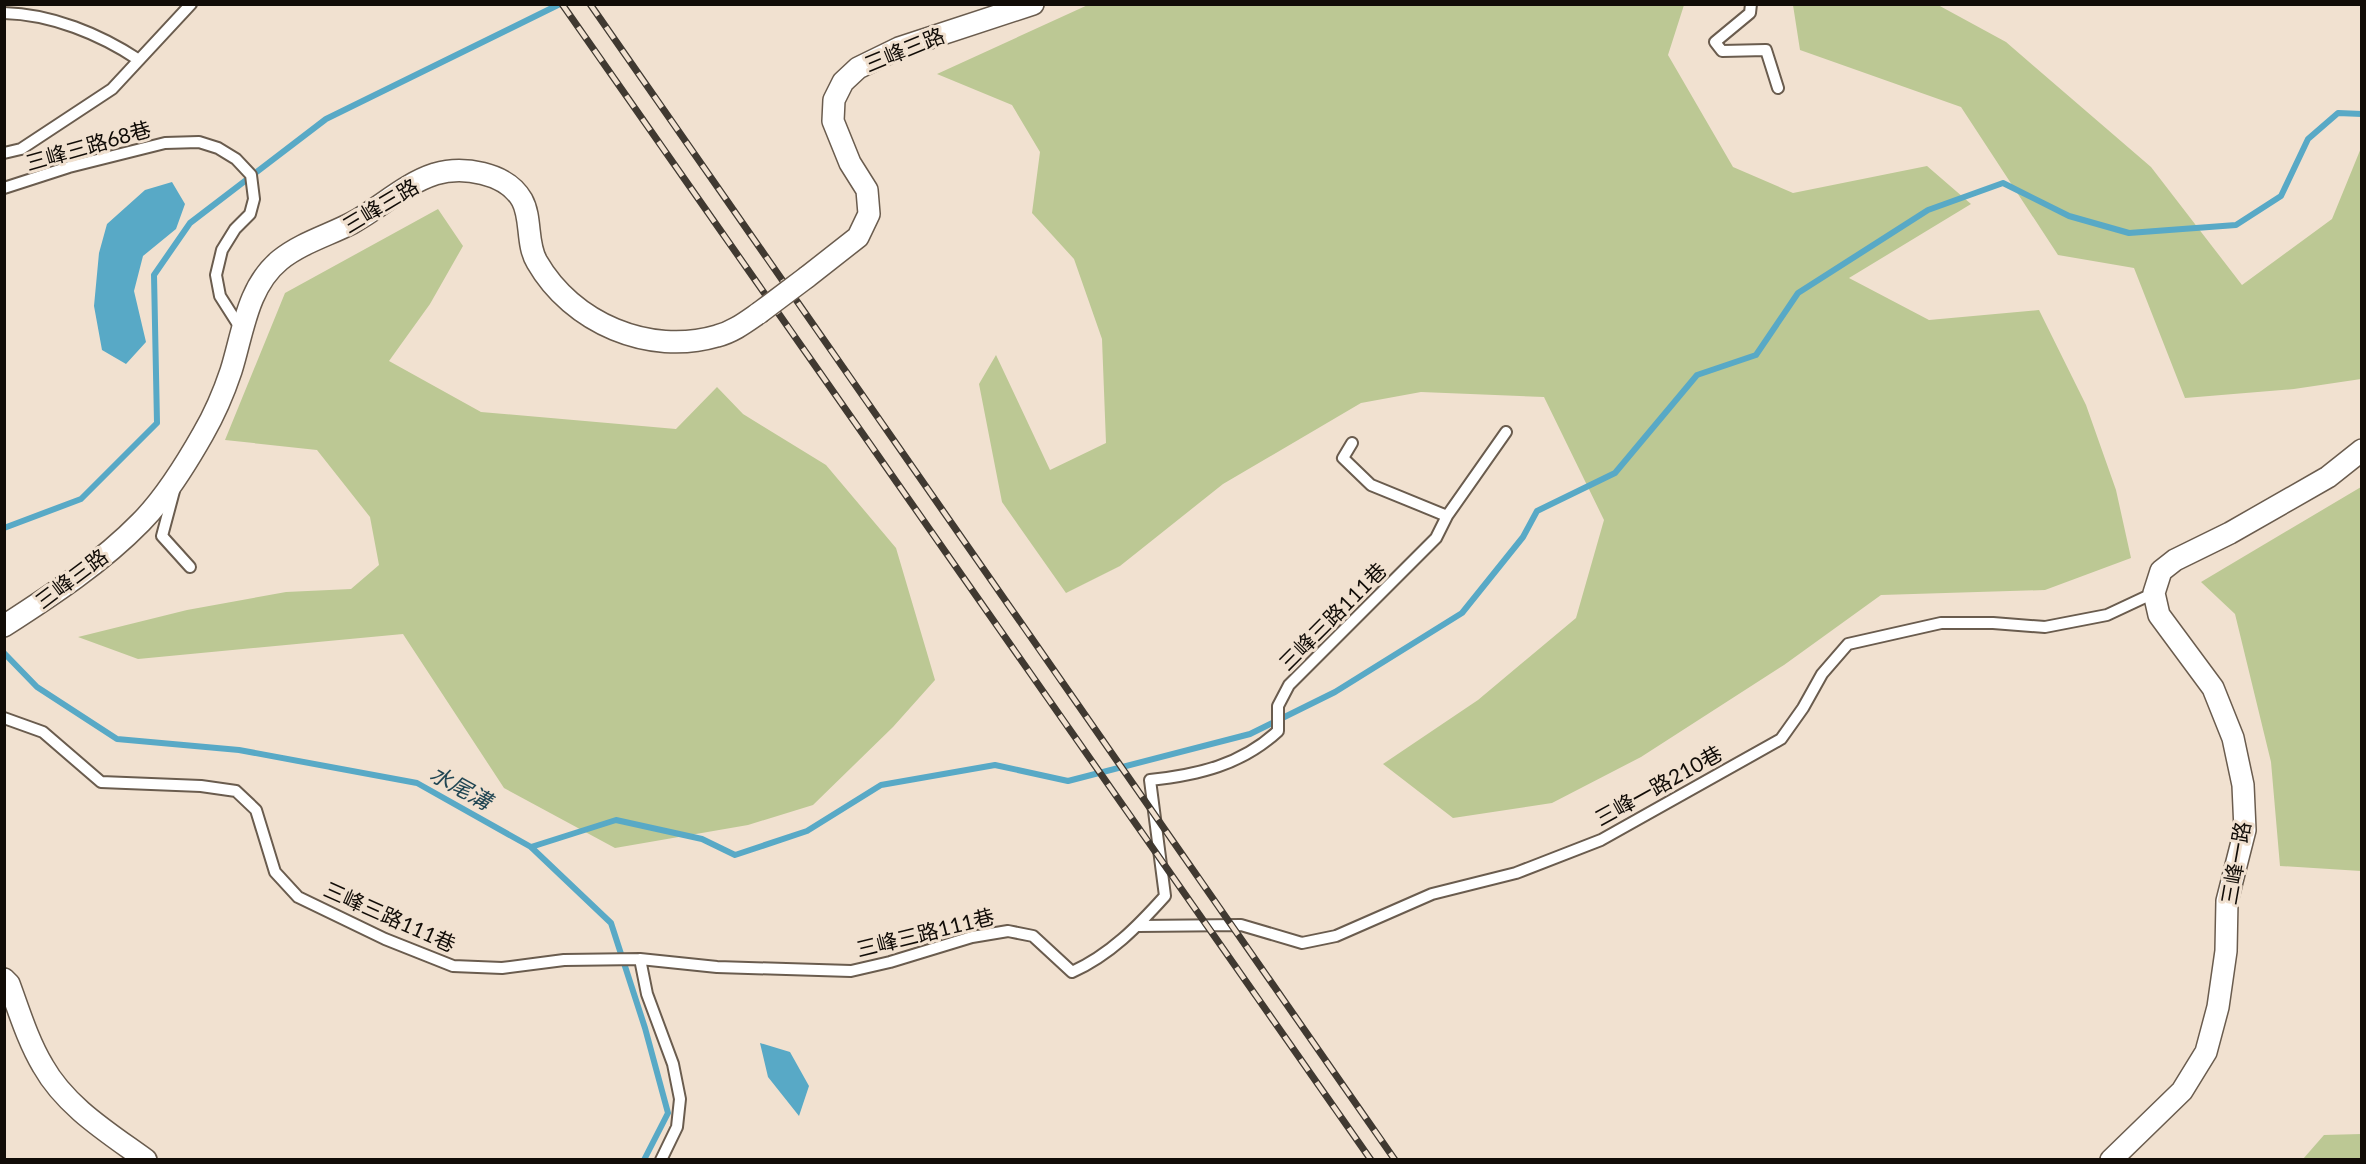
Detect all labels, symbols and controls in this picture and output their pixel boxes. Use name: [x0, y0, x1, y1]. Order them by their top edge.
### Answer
street label: 三峰三路: [860, 22, 948, 76]
street label: 三峰三路68巷: [22, 115, 154, 175]
street label: 三峰三路: [338, 173, 422, 237]
street label: 三峰三路: [30, 543, 112, 613]
street label: 三峰三路111巷: [1273, 557, 1391, 675]
street label: 三峰一路210巷: [1590, 740, 1726, 830]
water label: 水尾溝: [426, 759, 499, 816]
street label: 三峰一路: [2215, 819, 2255, 907]
street label: 三峰三路111巷: [320, 876, 460, 956]
street label: 三峰三路111巷: [853, 903, 997, 961]

